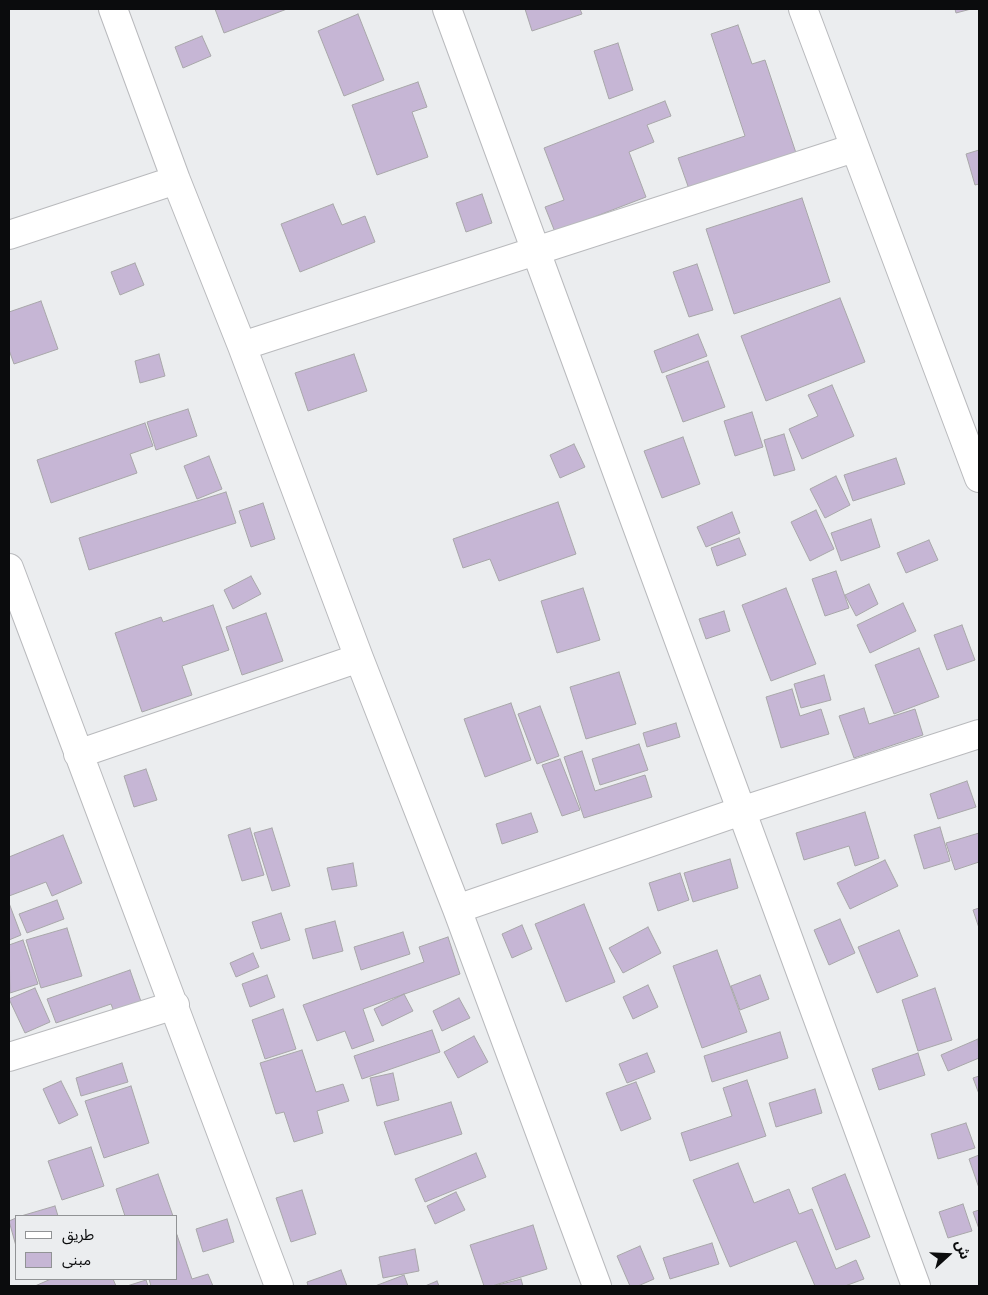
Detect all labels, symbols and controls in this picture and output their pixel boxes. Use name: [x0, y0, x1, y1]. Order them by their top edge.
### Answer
legend: [15, 1215, 178, 1280]
text: طريق: [62, 1226, 94, 1244]
north arrow: [923, 1230, 973, 1280]
text: ش: [951, 1238, 974, 1262]
text: مبنى: [62, 1251, 91, 1269]

